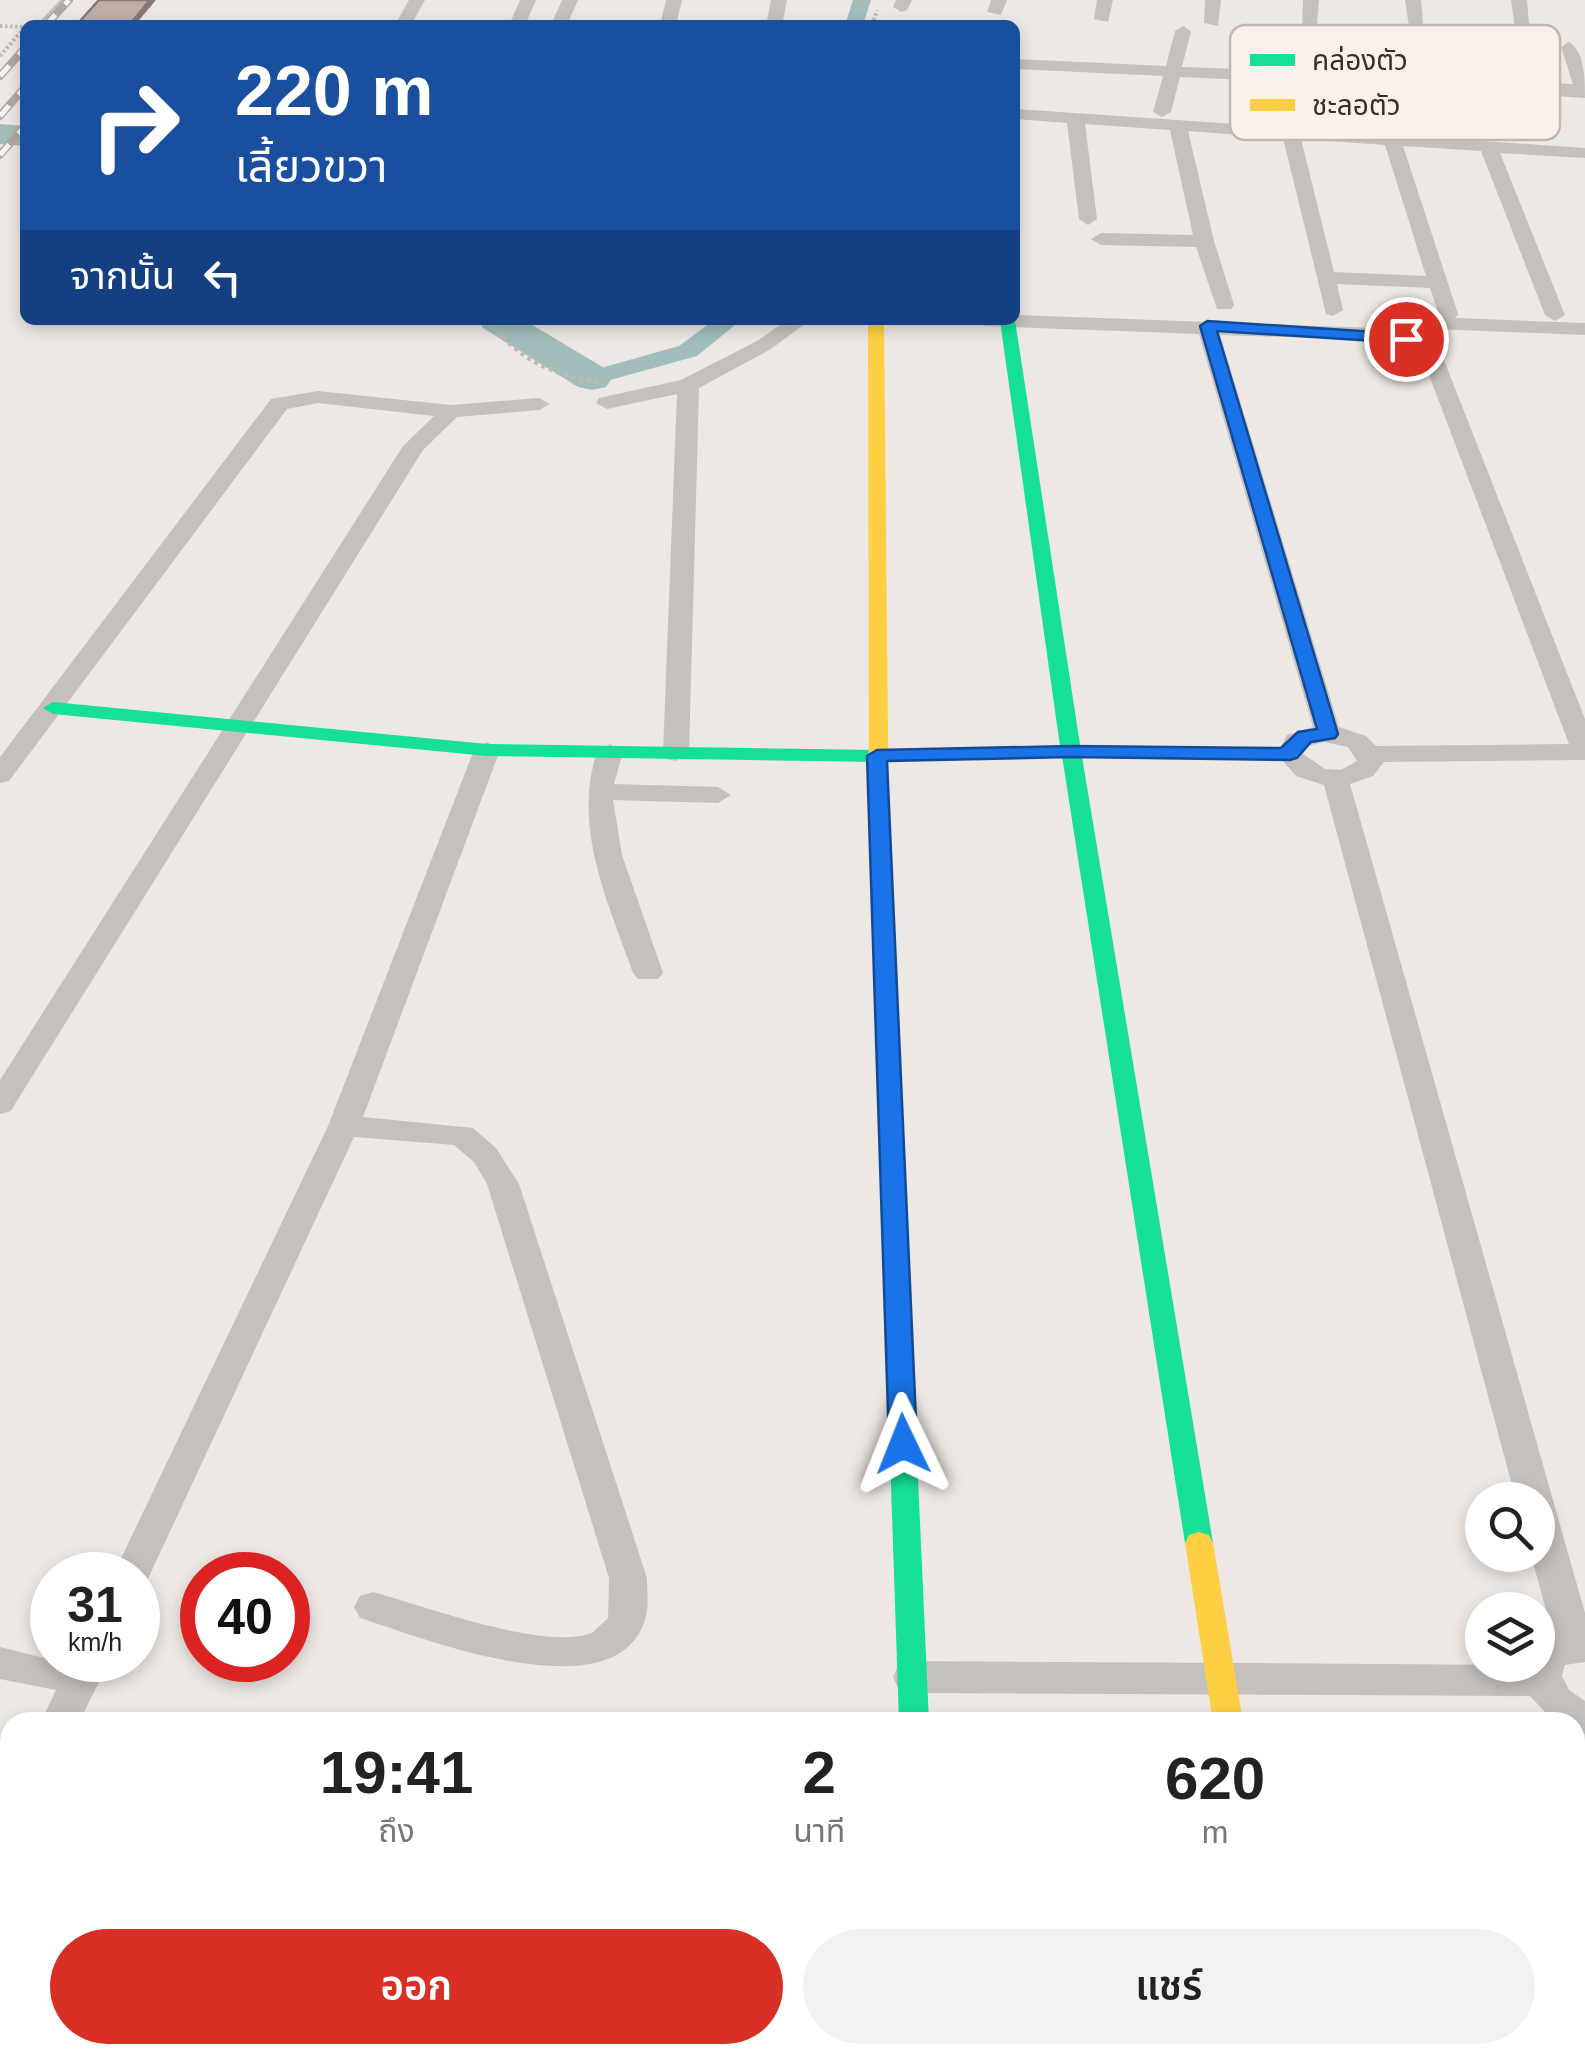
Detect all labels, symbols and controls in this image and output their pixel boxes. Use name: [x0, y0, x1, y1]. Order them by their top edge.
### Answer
legend: [1230, 25, 1560, 140]
text: คล่องตัว: [1312, 45, 1408, 76]
text: 220 m: [235, 52, 433, 130]
icon: right: [70, 60, 200, 190]
text: ชะลอตัว: [1312, 90, 1401, 121]
text: เลี้ยวขวา: [235, 141, 387, 192]
icon: left: [195, 250, 250, 305]
text: จากนั้น: [70, 255, 175, 297]
pin: [1364, 297, 1449, 382]
icon: arrive: [1379, 312, 1434, 367]
position arrow: [851, 1392, 955, 1496]
map controls: [1465, 1482, 1555, 1682]
button: search: [1465, 1482, 1555, 1572]
speed limit sign: 40: [180, 1552, 310, 1682]
text: 31: [67, 1577, 123, 1633]
button: layers: [1465, 1592, 1555, 1682]
text: km/h: [68, 1628, 122, 1656]
text: 19:41: [320, 1739, 473, 1806]
text: 2: [802, 1739, 836, 1806]
text: 620: [1165, 1745, 1265, 1812]
text: ถึง: [378, 1813, 415, 1849]
text: นาที: [793, 1813, 845, 1849]
text: m: [1202, 1814, 1228, 1850]
button: ออก: [50, 1929, 783, 2044]
button: แชร์: [803, 1929, 1535, 2044]

